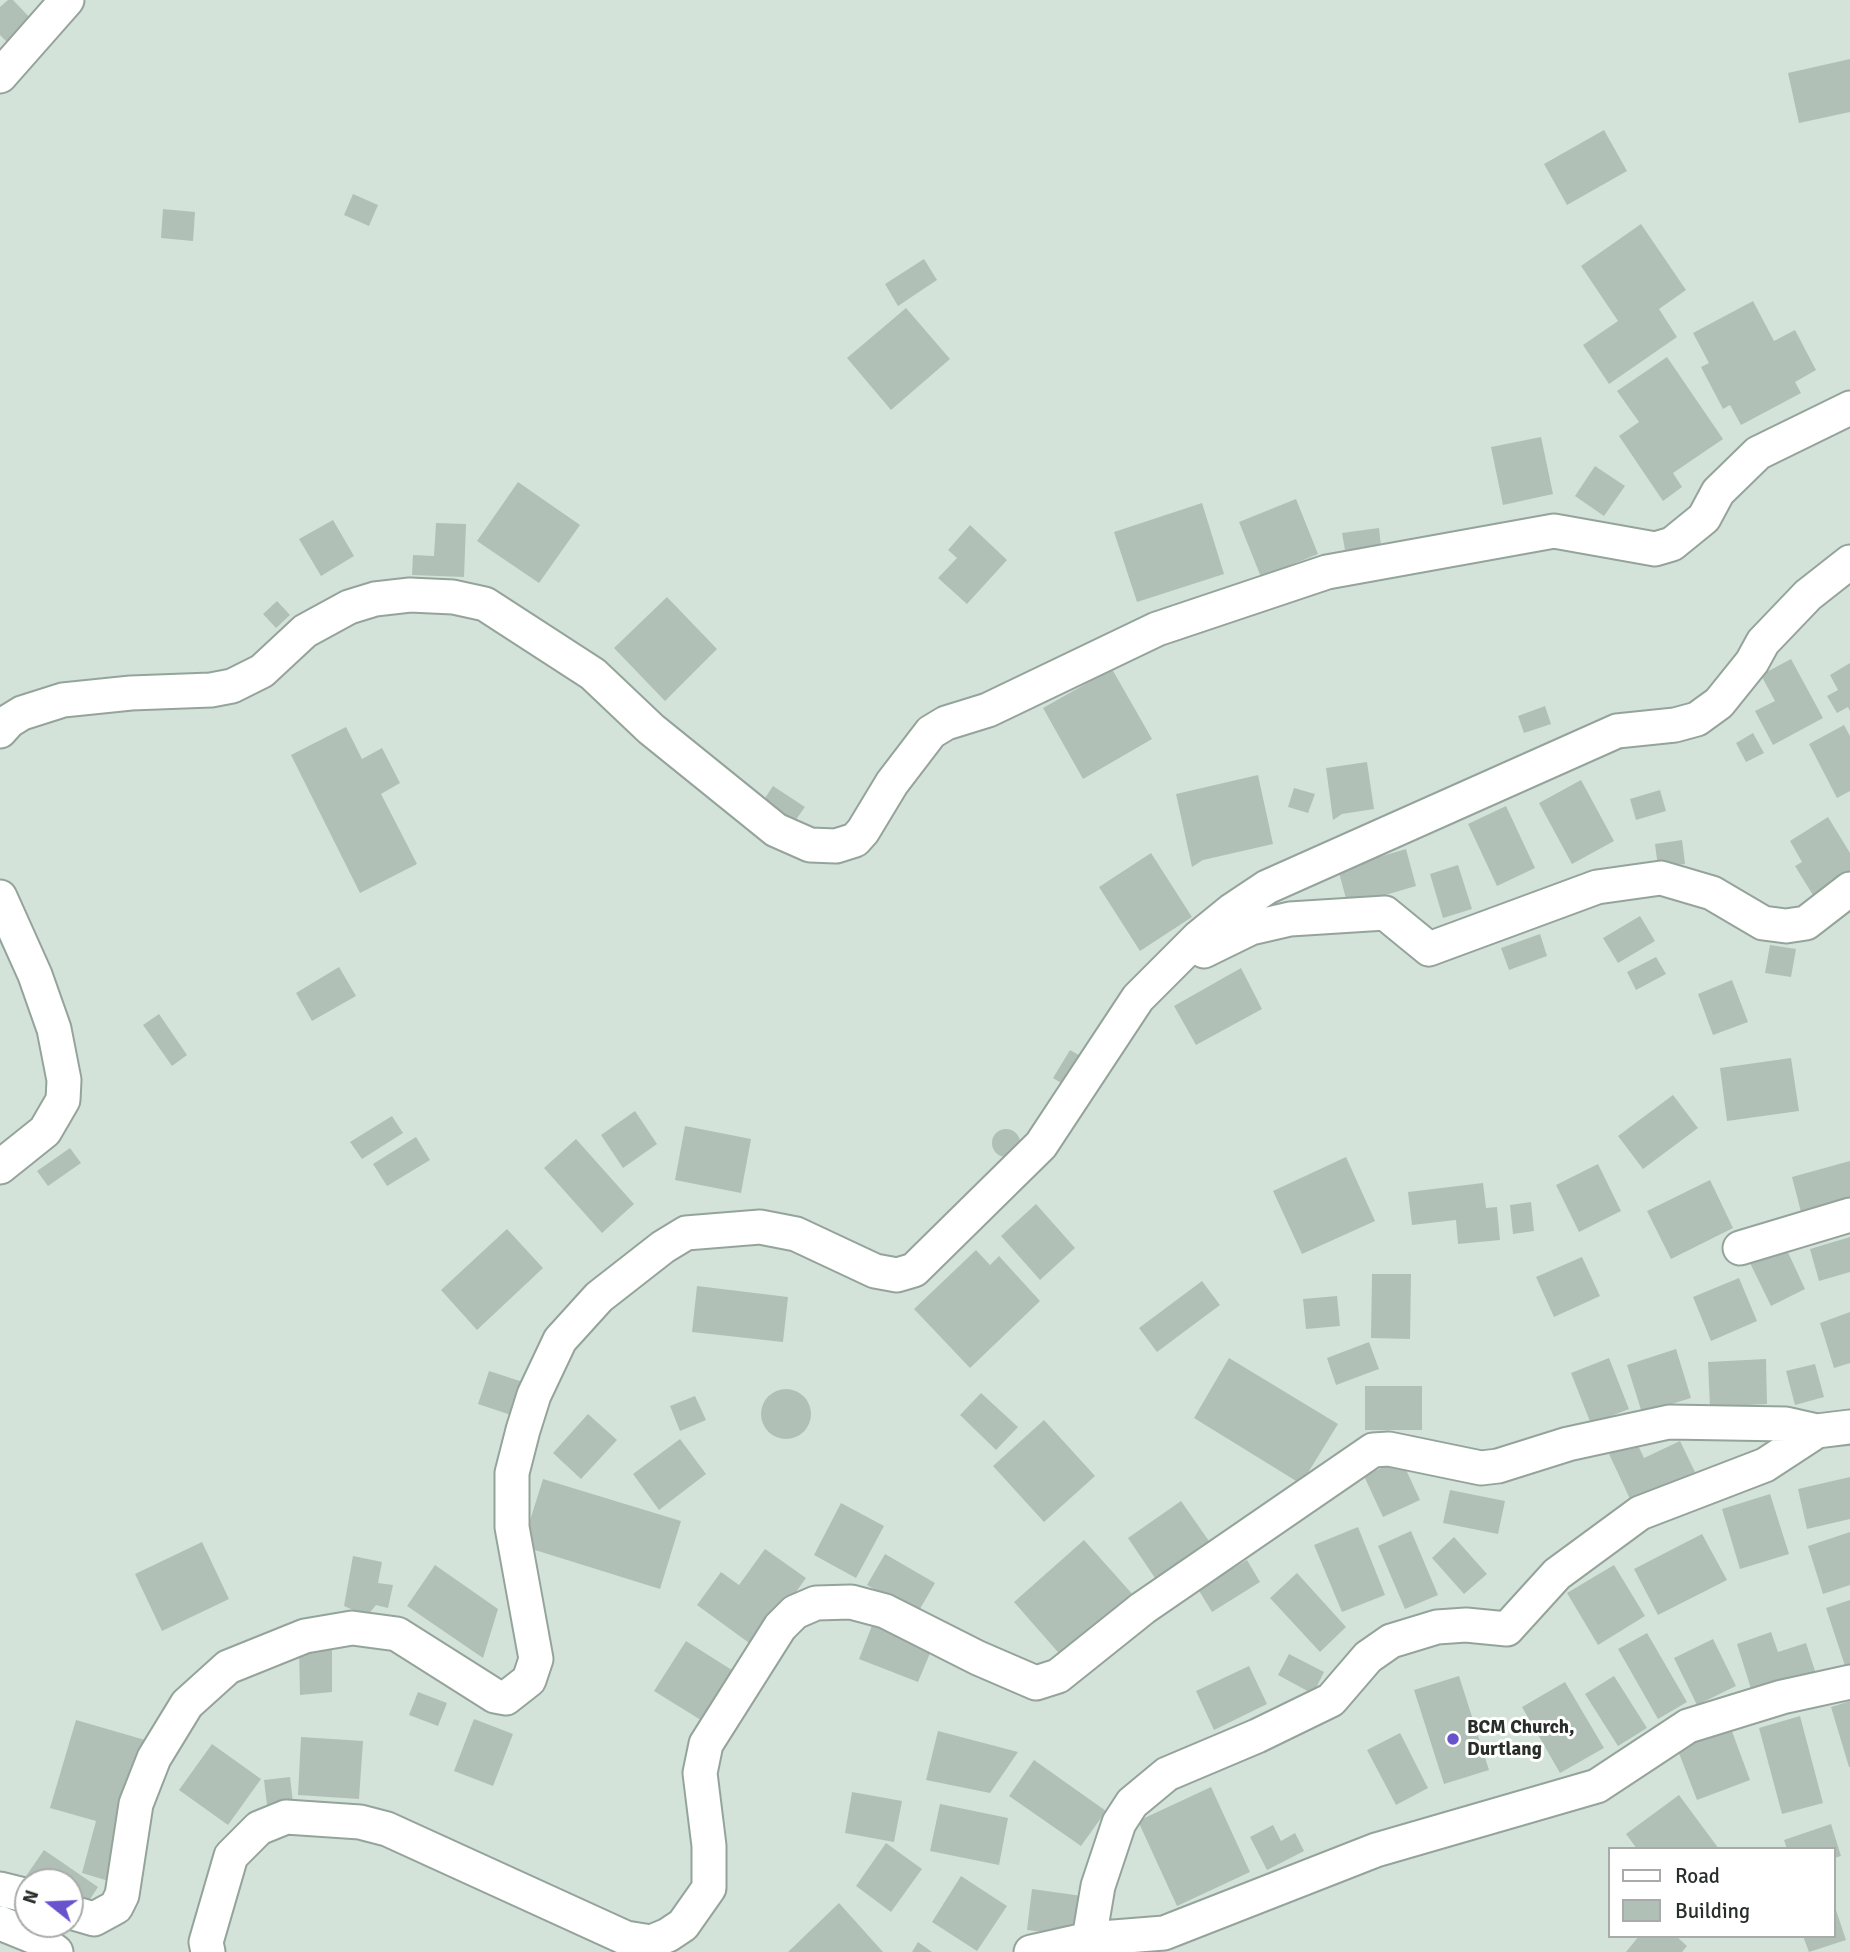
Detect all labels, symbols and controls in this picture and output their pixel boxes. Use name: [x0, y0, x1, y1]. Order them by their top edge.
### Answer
place label: BCM Church, Durtlang: [1467, 1717, 1575, 1761]
marker: BCM Church, Durtlang: [1445, 1731, 1461, 1747]
legend: [1608, 1847, 1836, 1938]
text: Road: [1675, 1863, 1720, 1889]
north arrow: [14, 1868, 84, 1938]
text: N: [17, 1887, 44, 1907]
text: Building: [1675, 1898, 1750, 1924]

